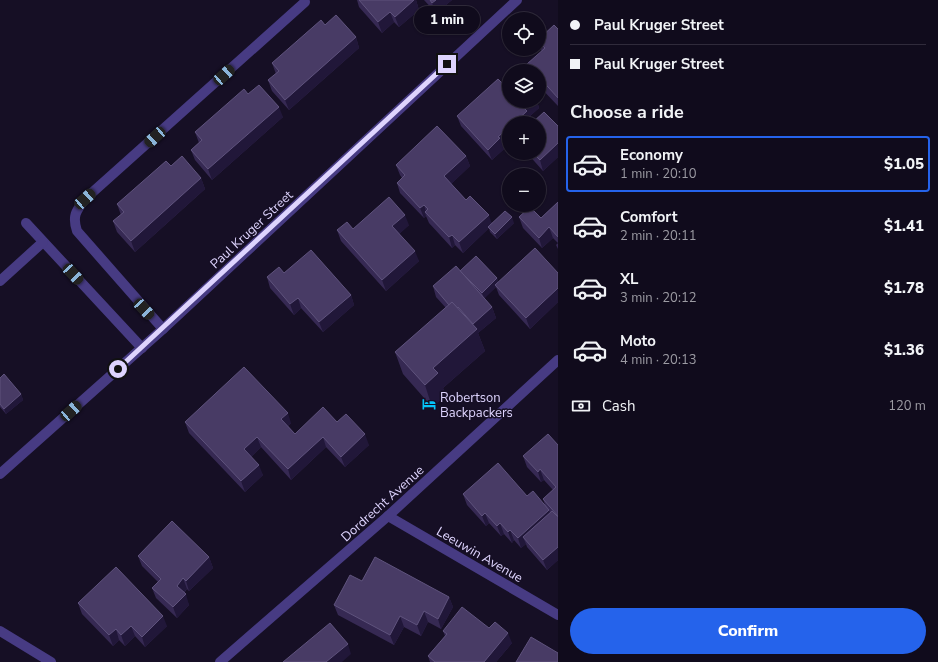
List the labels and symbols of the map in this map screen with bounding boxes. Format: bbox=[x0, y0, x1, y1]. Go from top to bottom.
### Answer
callout: 1 min bbox=[414, 6, 480, 34]
route end bbox=[438, 55, 456, 73]
car bbox=[211, 63, 237, 87]
car bbox=[142, 125, 168, 149]
street label: Paul Kruger Street bbox=[206, 186, 297, 273]
car bbox=[72, 187, 98, 211]
car bbox=[60, 261, 86, 287]
car bbox=[131, 296, 157, 322]
route start bbox=[109, 360, 127, 378]
place label: Robertson Backpackers bbox=[440, 389, 513, 422]
hotel icon: Robertson Backpackers bbox=[421, 396, 437, 412]
car bbox=[58, 399, 84, 423]
street label: Dordrecht Avenue bbox=[337, 462, 428, 546]
street label: Leeuwin Avenue bbox=[433, 523, 526, 587]

